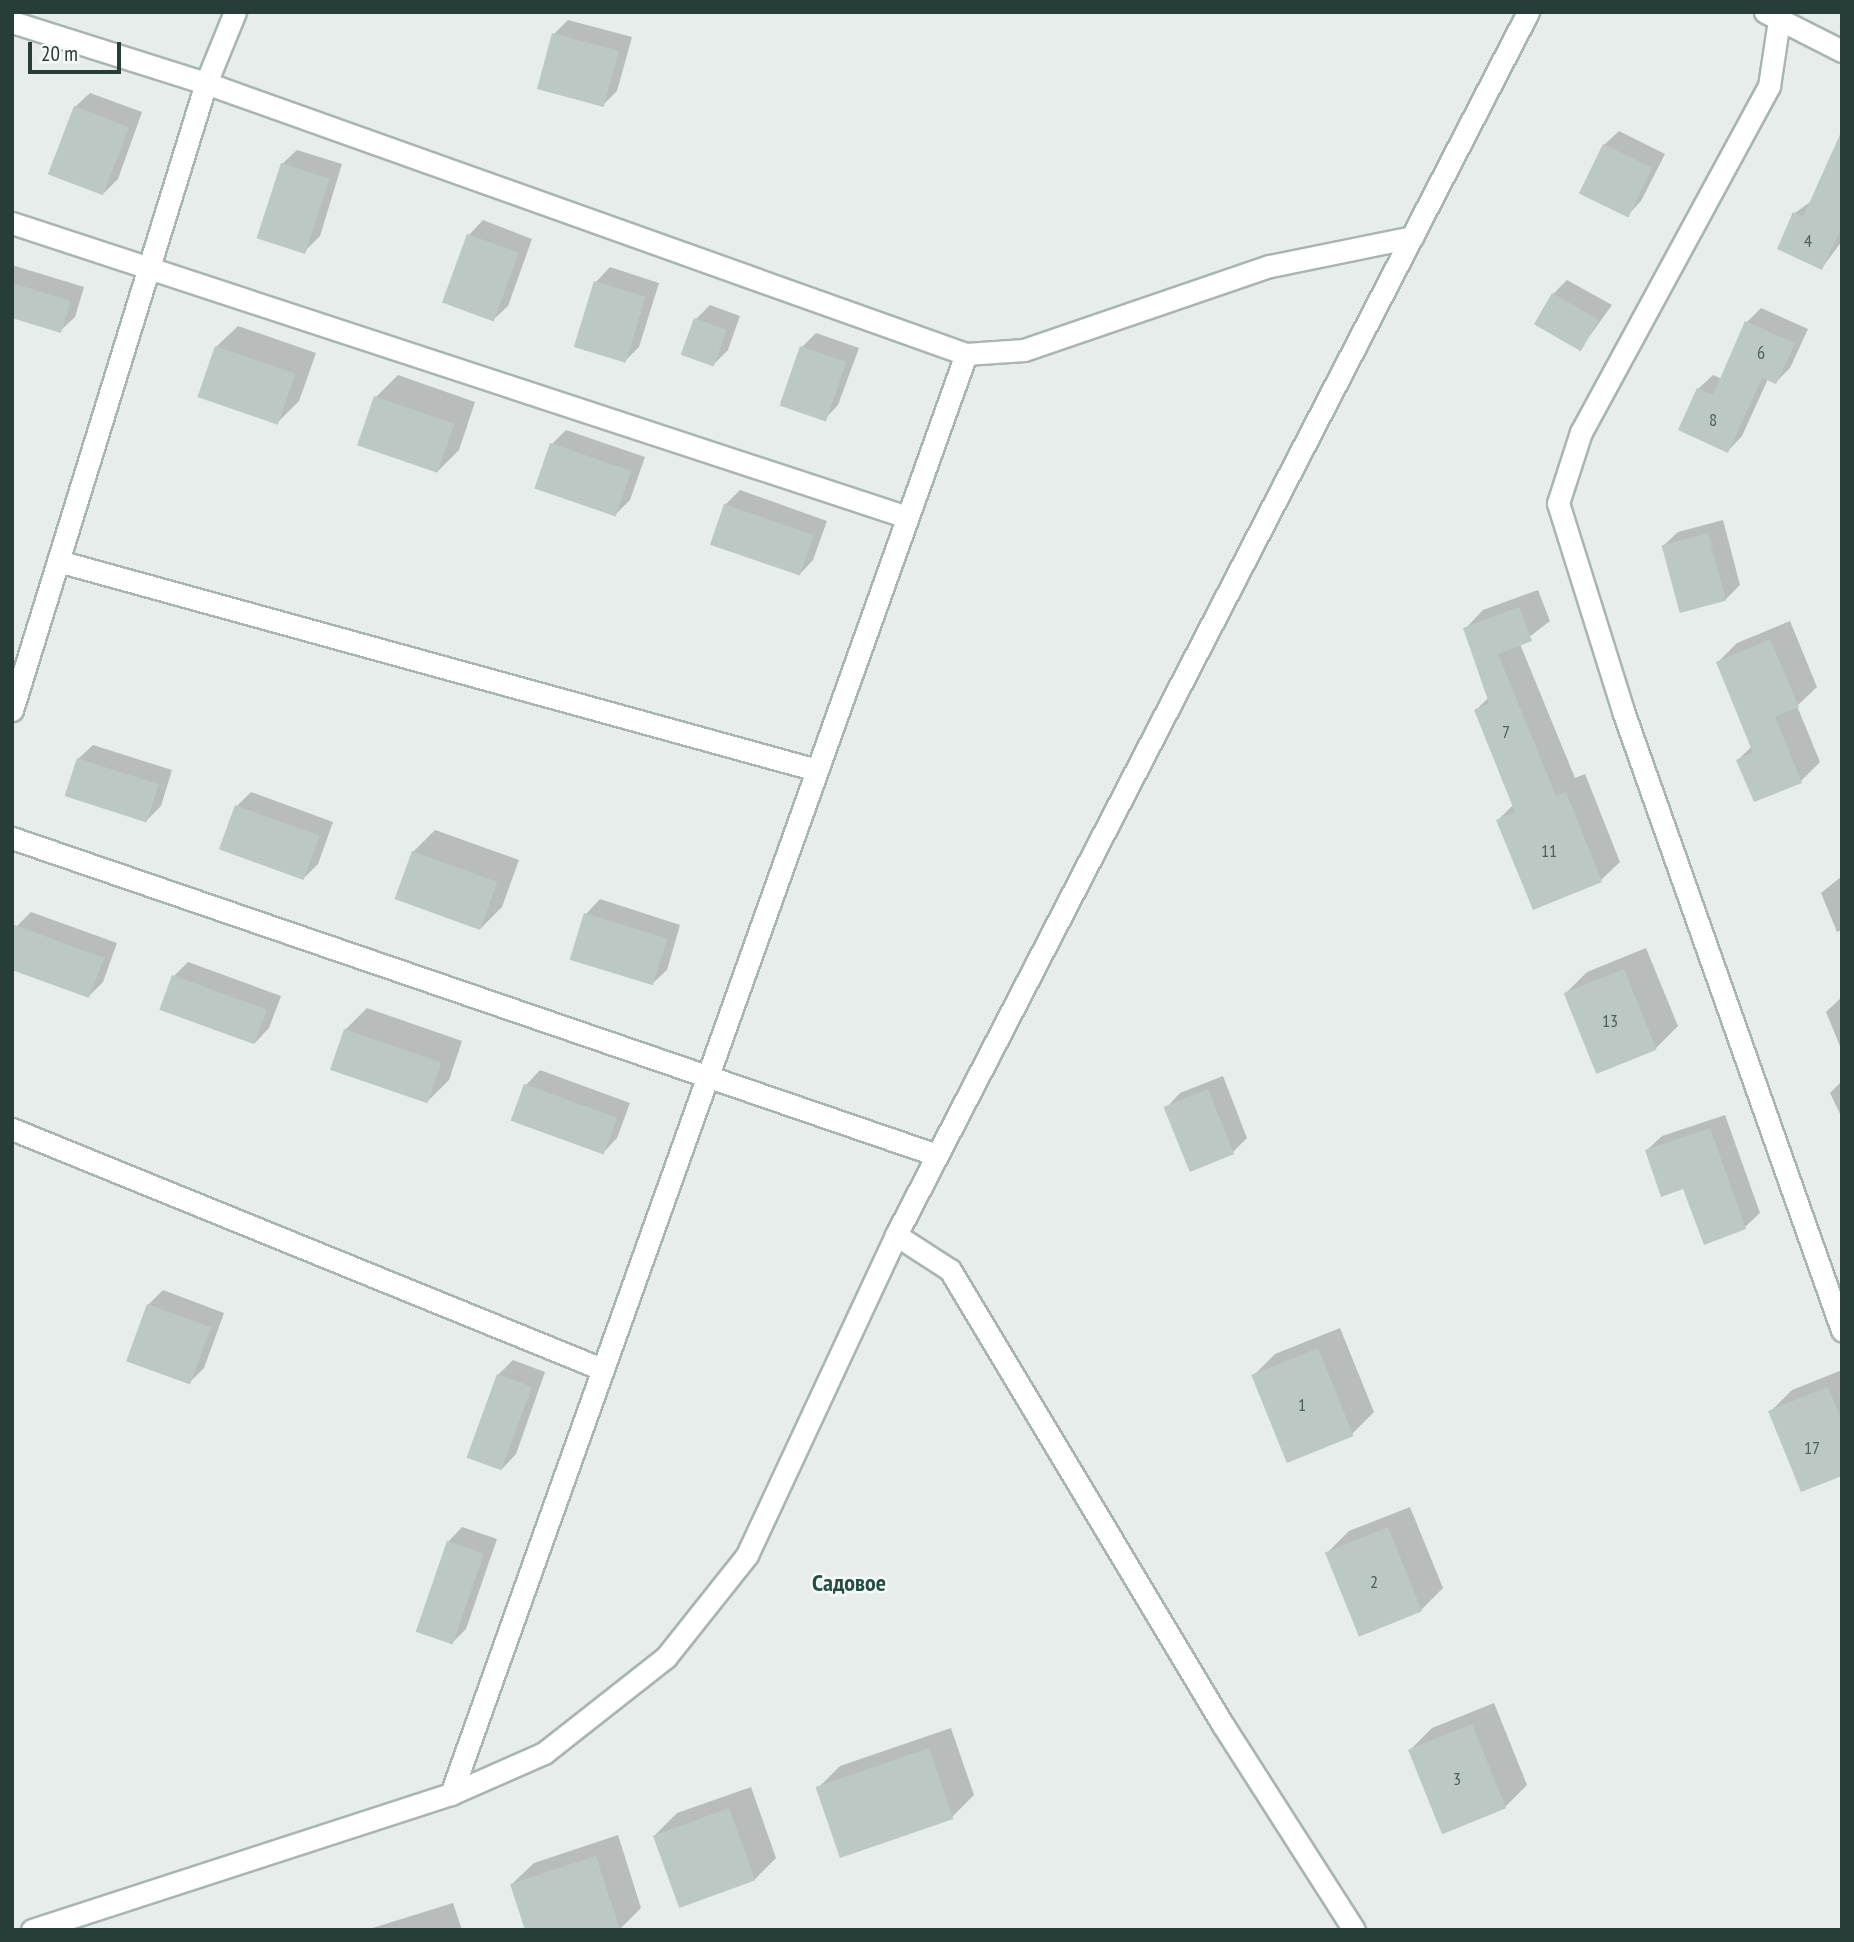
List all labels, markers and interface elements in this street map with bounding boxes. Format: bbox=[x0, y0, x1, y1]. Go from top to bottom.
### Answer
scale bar bbox=[32, 28, 124, 72]
text: 20 m bbox=[41, 40, 78, 67]
house number: 4 bbox=[1804, 230, 1812, 252]
house number: 6 bbox=[1757, 342, 1765, 364]
house number: 8 bbox=[1709, 409, 1717, 431]
house number: 7 bbox=[1502, 721, 1510, 743]
house number: 11 bbox=[1541, 840, 1557, 862]
house number: 13 bbox=[1602, 1010, 1618, 1032]
house number: 1 bbox=[1298, 1394, 1306, 1416]
house number: 17 bbox=[1804, 1437, 1820, 1459]
district label: Садовое bbox=[812, 1569, 886, 1597]
house number: 2 bbox=[1370, 1571, 1378, 1593]
house number: 3 bbox=[1453, 1768, 1461, 1790]

